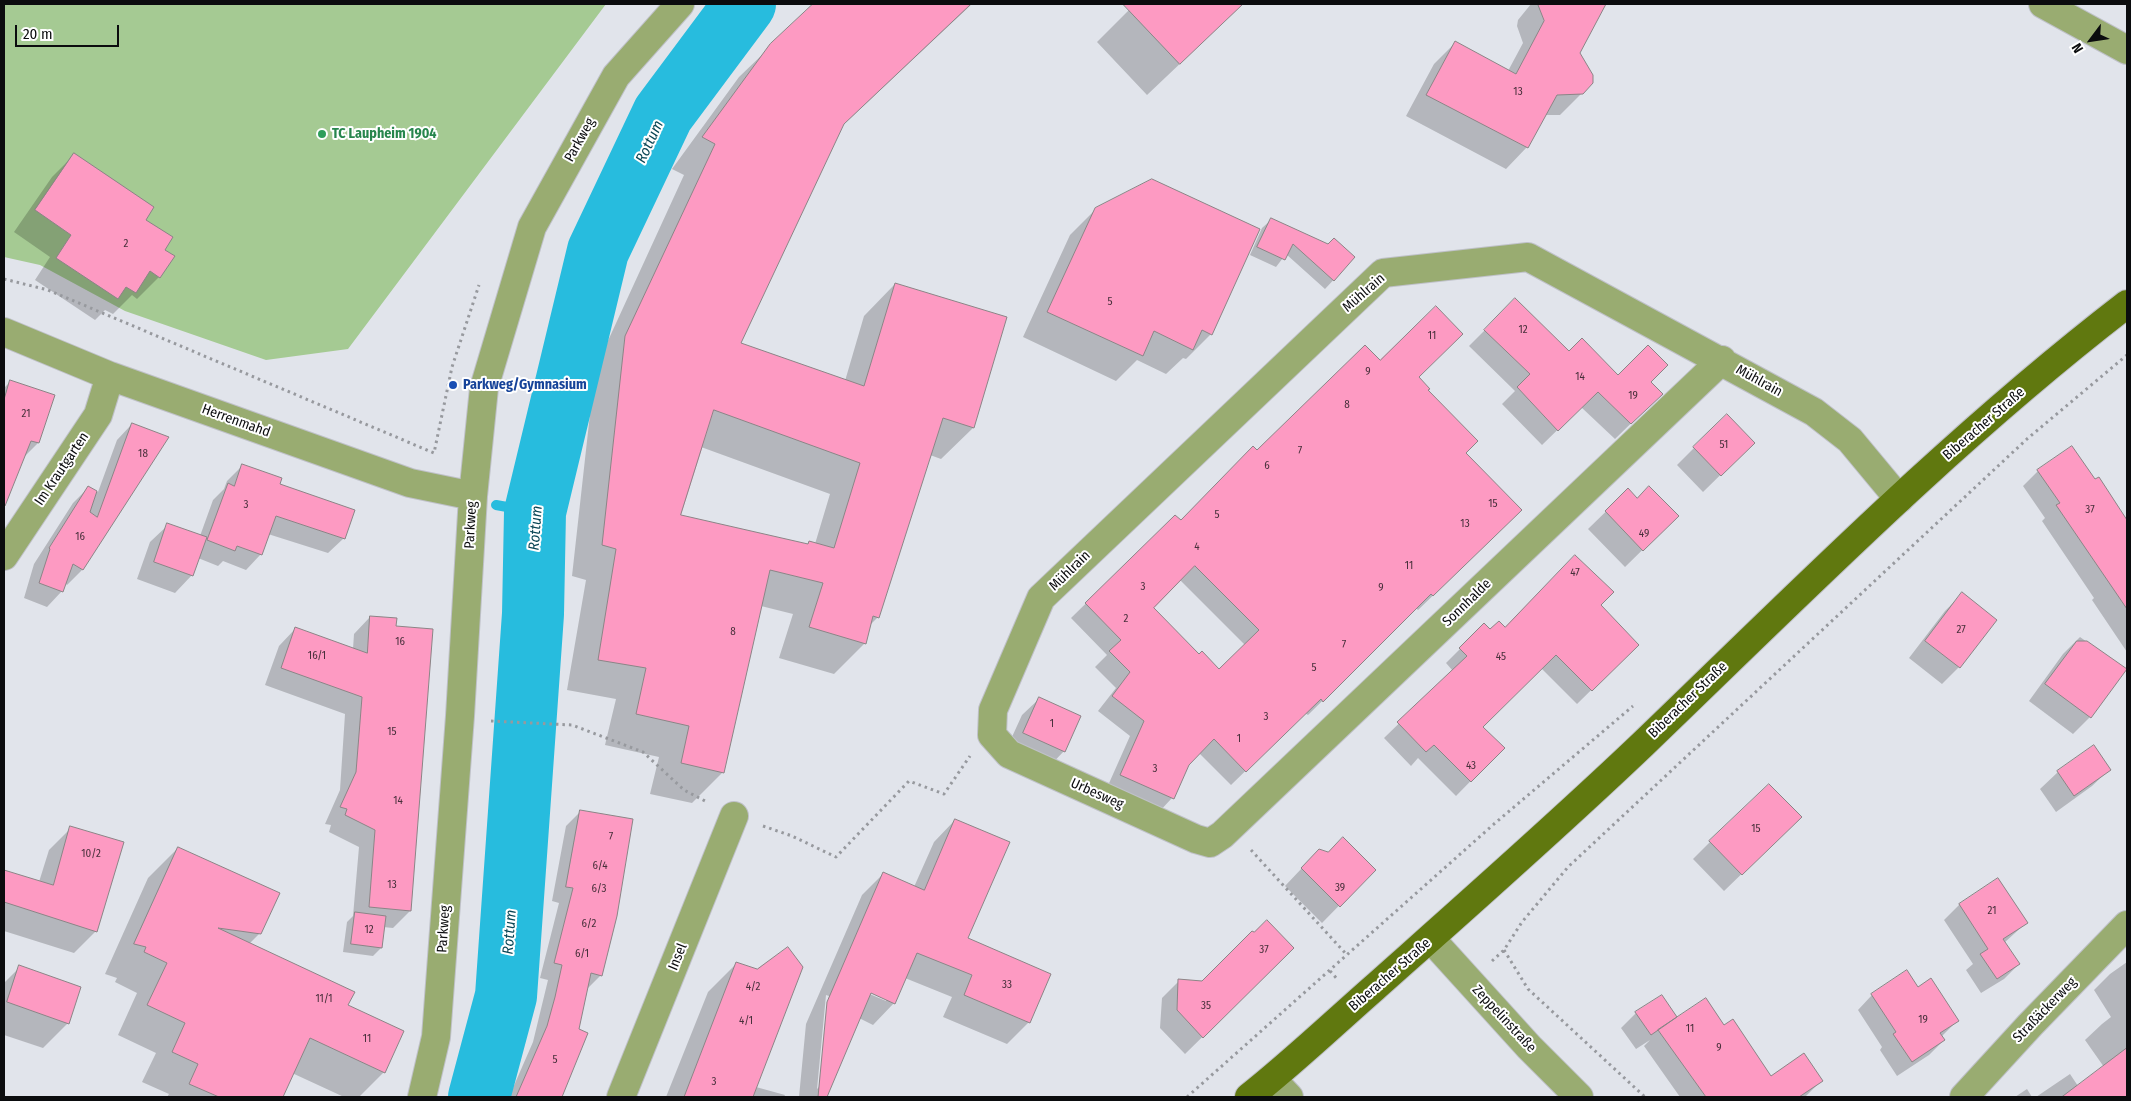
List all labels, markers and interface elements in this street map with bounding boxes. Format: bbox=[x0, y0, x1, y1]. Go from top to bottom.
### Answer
scale bar bbox=[18, 15, 121, 47]
north arrow bbox=[2066, 15, 2116, 65]
text: 20 m bbox=[23, 25, 53, 43]
text: N bbox=[2068, 40, 2087, 56]
house number: 13 bbox=[1513, 85, 1523, 99]
street label: Parkweg bbox=[561, 115, 599, 165]
water label: Rottum bbox=[632, 118, 668, 166]
place label: TC Laupheim 1904 bbox=[332, 126, 437, 142]
marker: TC Laupheim 1904 bbox=[316, 128, 328, 140]
house number: 2 bbox=[124, 237, 128, 251]
street label: Mühlrain bbox=[1339, 270, 1389, 316]
house number: 5 bbox=[1107, 295, 1113, 309]
house number: 12 bbox=[1518, 323, 1528, 337]
house number: 11 bbox=[1428, 329, 1436, 343]
street label: Mühlrain bbox=[1733, 361, 1785, 401]
house number: 9 bbox=[1365, 365, 1371, 379]
house number: 14 bbox=[1575, 370, 1585, 384]
place label: Parkweg/Gymnasium bbox=[463, 377, 587, 393]
marker: Parkweg/Gymnasium bbox=[447, 379, 459, 391]
street label: Biberacher Straße bbox=[1940, 384, 2028, 464]
house number: 19 bbox=[1628, 389, 1638, 403]
house number: 8 bbox=[1344, 398, 1350, 412]
street label: Herrenmahd bbox=[199, 401, 273, 441]
house number: 21 bbox=[22, 407, 30, 421]
street label: Im Krautgarten bbox=[31, 429, 93, 509]
house number: 51 bbox=[1720, 438, 1728, 452]
house number: 7 bbox=[1298, 444, 1302, 458]
house number: 18 bbox=[138, 447, 148, 461]
house number: 6 bbox=[1264, 459, 1270, 473]
house number: 15 bbox=[1488, 497, 1498, 511]
house number: 3 bbox=[244, 498, 248, 512]
street label: Parkweg bbox=[461, 501, 481, 549]
house number: 37 bbox=[2085, 503, 2095, 517]
water label: Rottum bbox=[525, 505, 547, 551]
house number: 5 bbox=[1214, 508, 1220, 522]
house number: 13 bbox=[1460, 517, 1470, 531]
house number: 49 bbox=[1639, 527, 1649, 541]
house number: 16 bbox=[75, 530, 85, 544]
house number: 4 bbox=[1194, 540, 1200, 554]
street label: Mühlrain bbox=[1046, 547, 1094, 595]
house number: 11 bbox=[1405, 559, 1413, 573]
house number: 47 bbox=[1570, 566, 1580, 580]
street label: Sonnhalde bbox=[1439, 576, 1495, 630]
house number: 3 bbox=[1141, 580, 1145, 594]
house number: 9 bbox=[1378, 581, 1384, 595]
house number: 2 bbox=[1124, 612, 1128, 626]
house number: 27 bbox=[1956, 623, 1966, 637]
house number: 8 bbox=[730, 625, 736, 639]
house number: 16 bbox=[395, 635, 405, 649]
house number: 7 bbox=[1342, 638, 1346, 652]
house number: 16/1 bbox=[308, 649, 326, 663]
house number: 45 bbox=[1496, 650, 1506, 664]
street label: Biberacher Straße bbox=[1645, 658, 1731, 742]
house number: 5 bbox=[1311, 661, 1317, 675]
house number: 3 bbox=[1264, 710, 1268, 724]
house number: 1 bbox=[1050, 717, 1054, 731]
house number: 15 bbox=[387, 725, 397, 739]
house number: 1 bbox=[1237, 732, 1241, 746]
house number: 43 bbox=[1466, 759, 1476, 773]
house number: 3 bbox=[1153, 762, 1157, 776]
street label: Urbesweg bbox=[1068, 775, 1126, 813]
house number: 14 bbox=[393, 794, 403, 808]
house number: 15 bbox=[1751, 822, 1761, 836]
house number: 7 bbox=[609, 830, 613, 844]
house number: 10/2 bbox=[81, 847, 101, 861]
house number: 6/4 bbox=[592, 859, 608, 873]
house number: 13 bbox=[387, 878, 397, 892]
house number: 39 bbox=[1335, 881, 1345, 895]
house number: 6/3 bbox=[591, 882, 607, 896]
house number: 21 bbox=[1988, 904, 1996, 918]
street label: Parkweg bbox=[434, 905, 454, 953]
water label: Rottum bbox=[499, 909, 521, 955]
house number: 6/2 bbox=[582, 917, 596, 931]
house number: 12 bbox=[364, 923, 374, 937]
street label: Biberacher Straße bbox=[1346, 935, 1434, 1015]
street label: Insel bbox=[665, 941, 691, 973]
house number: 37 bbox=[1259, 943, 1269, 957]
house number: 6/1 bbox=[575, 947, 589, 961]
street label: Straßäckerweg bbox=[2010, 974, 2080, 1046]
house number: 33 bbox=[1002, 978, 1012, 992]
house number: 4/2 bbox=[746, 980, 760, 994]
street label: Zeppelinstraße bbox=[1469, 982, 1539, 1056]
house number: 11/1 bbox=[315, 992, 333, 1006]
house number: 35 bbox=[1201, 999, 1211, 1013]
house number: 19 bbox=[1918, 1013, 1928, 1027]
house number: 4/1 bbox=[739, 1014, 753, 1028]
house number: 11 bbox=[1686, 1022, 1694, 1036]
house number: 11 bbox=[363, 1032, 371, 1046]
house number: 9 bbox=[1716, 1041, 1722, 1055]
house number: 5 bbox=[552, 1053, 558, 1067]
house number: 3 bbox=[712, 1075, 716, 1089]

